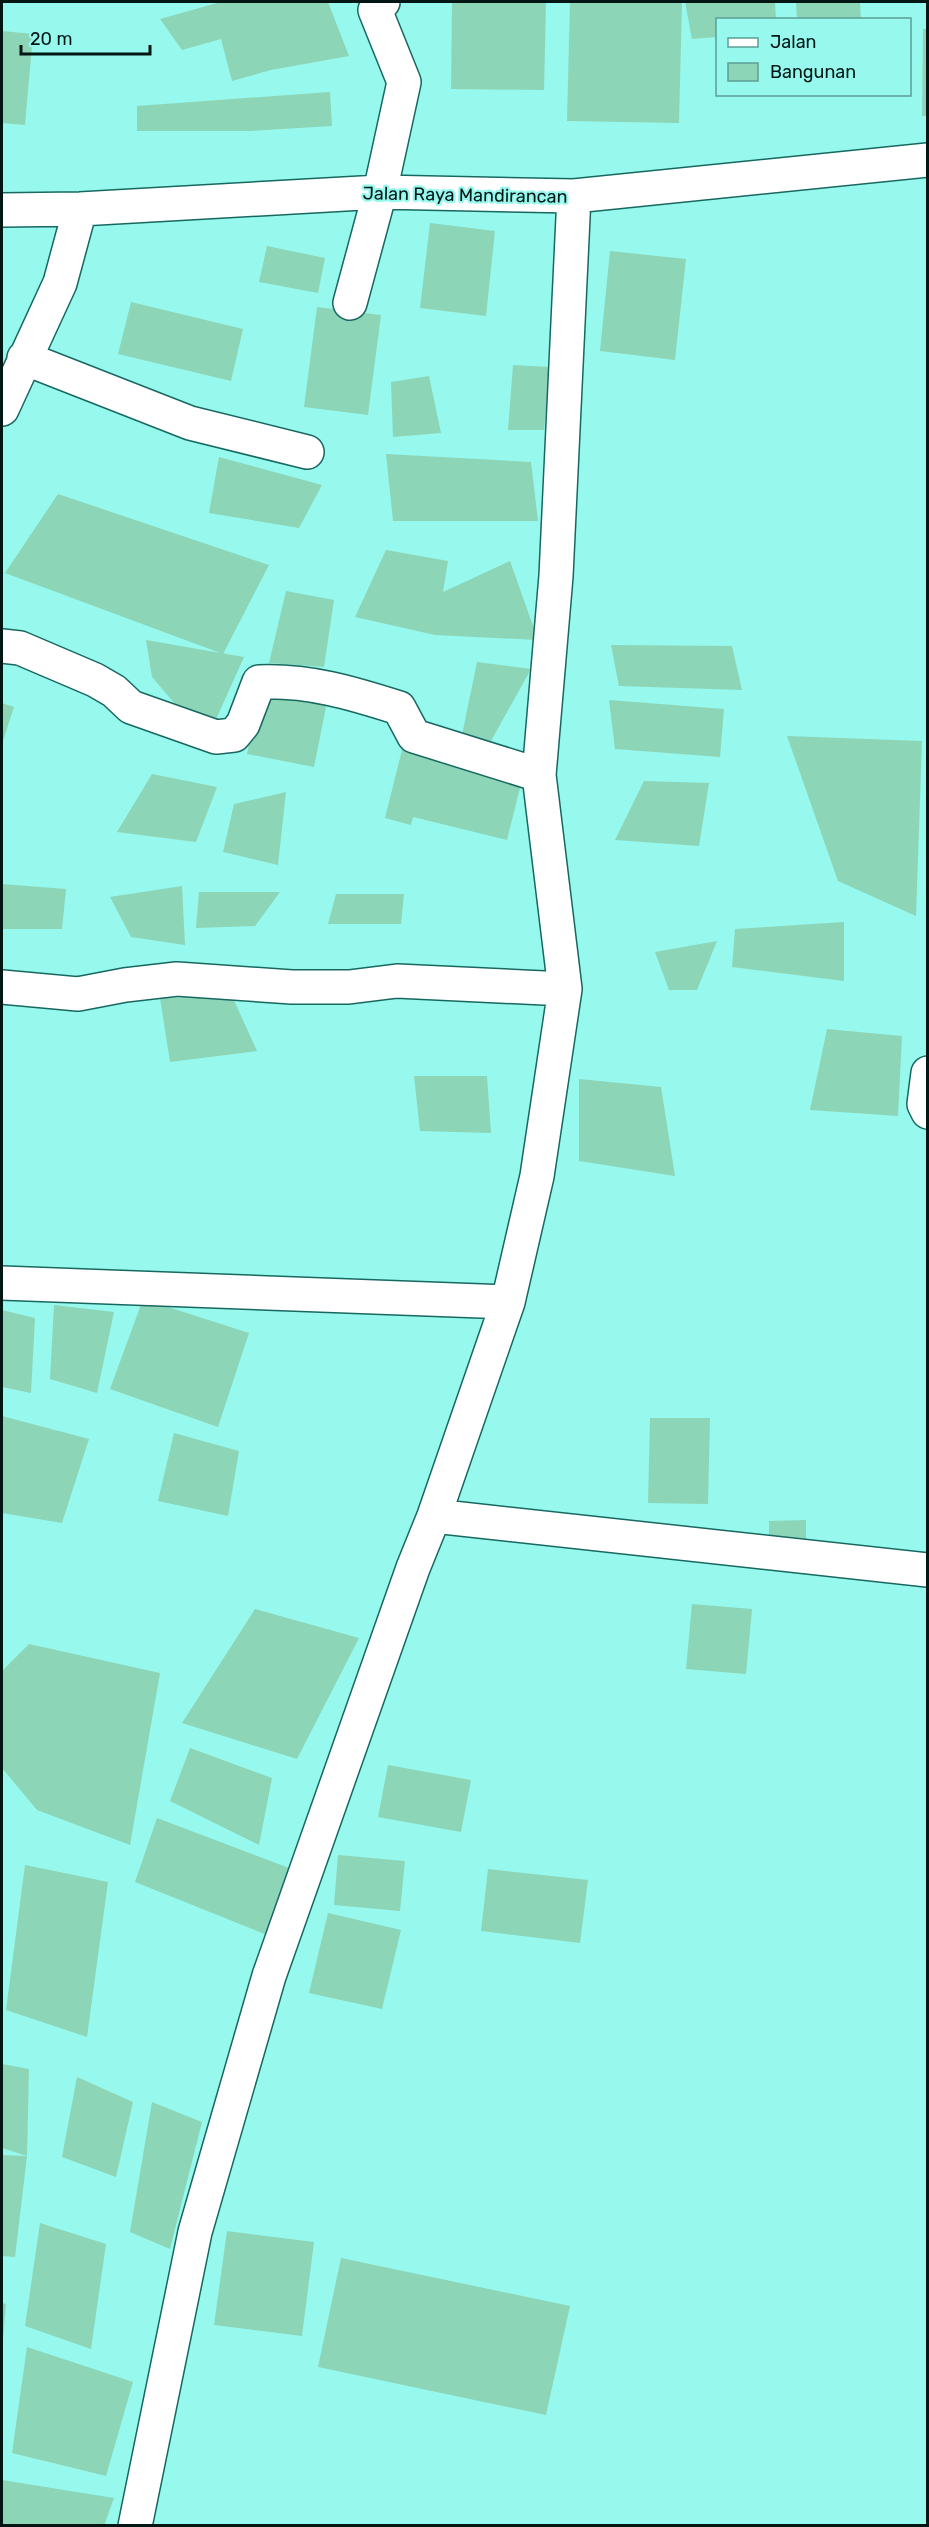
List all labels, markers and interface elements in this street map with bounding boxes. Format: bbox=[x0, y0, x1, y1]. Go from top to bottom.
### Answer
scale bar bbox=[21, 18, 150, 56]
legend bbox=[716, 18, 911, 96]
text: 20 m bbox=[30, 28, 72, 50]
text: Jalan bbox=[770, 31, 817, 53]
text: Bangunan bbox=[770, 61, 856, 83]
street label: Jalan Raya Mandirancan bbox=[362, 182, 568, 208]

